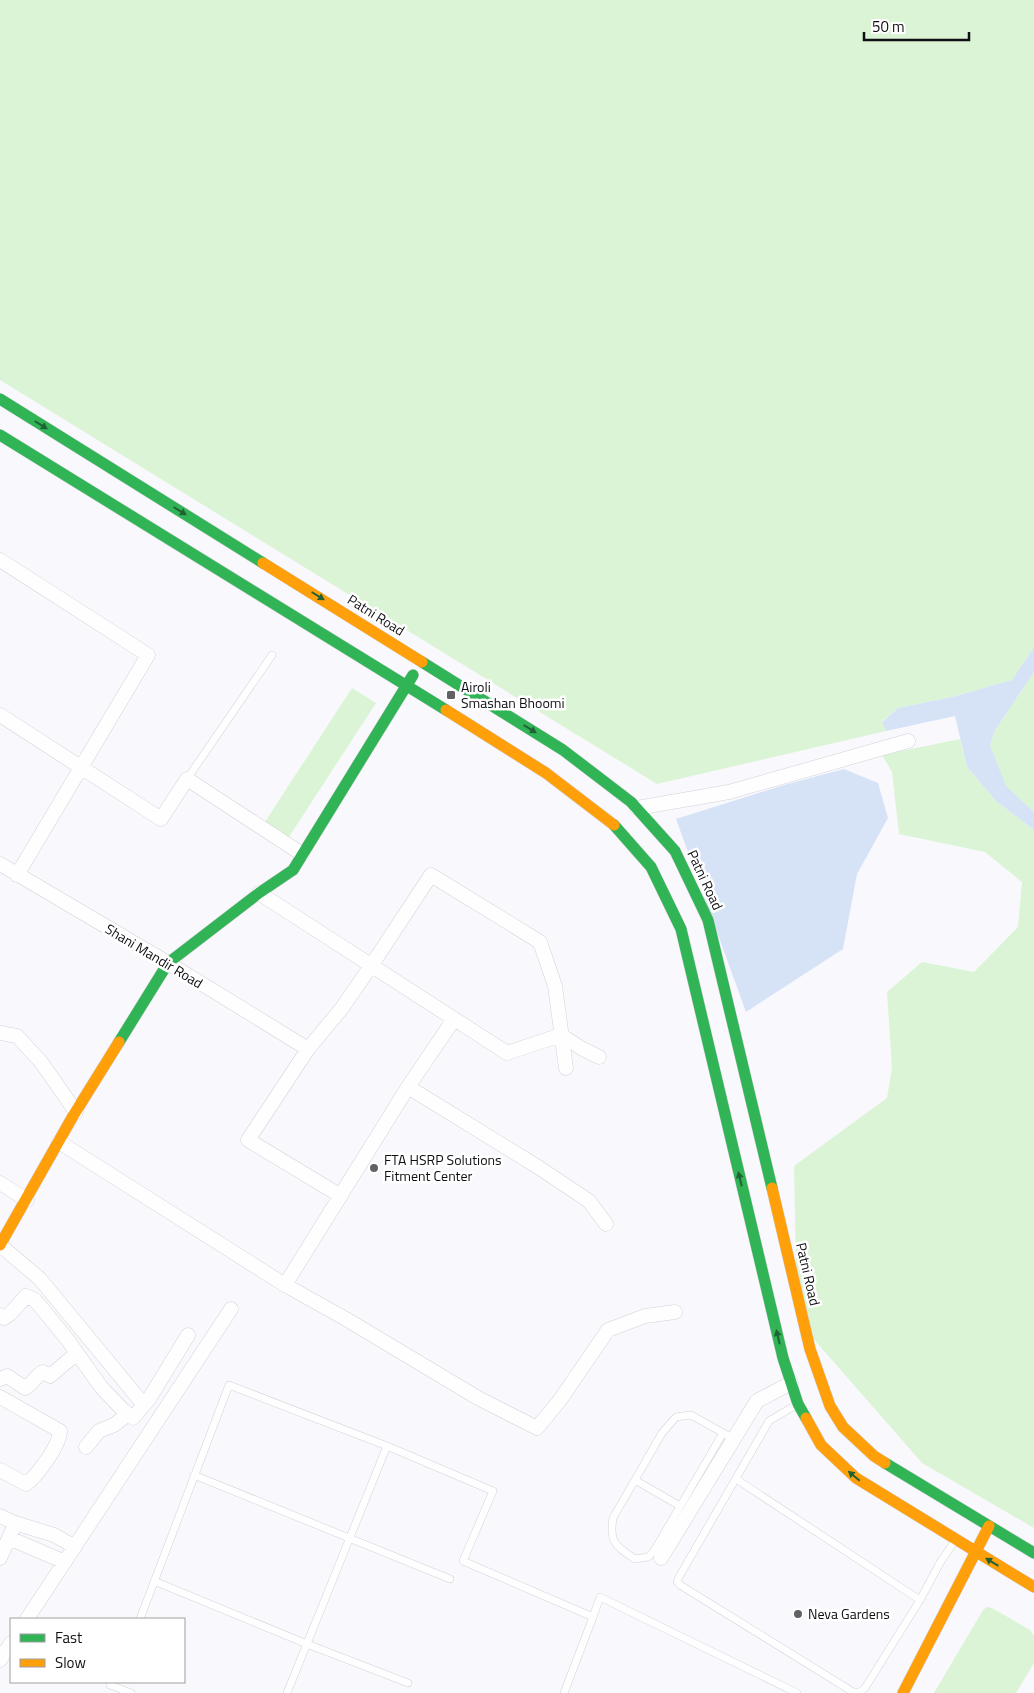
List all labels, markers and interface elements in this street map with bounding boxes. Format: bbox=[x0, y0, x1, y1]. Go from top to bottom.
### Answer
scale bar bbox=[864, 10, 969, 42]
text: 50 m bbox=[872, 15, 905, 38]
one-way arrow bbox=[35, 421, 48, 430]
one-way arrow bbox=[173, 506, 186, 515]
street label: Patni Road bbox=[344, 589, 409, 640]
one-way arrow bbox=[311, 592, 324, 601]
place label: Airoli Smashan Bhoomi bbox=[461, 676, 565, 713]
marker: Airoli Smashan Bhoomi bbox=[445, 689, 457, 701]
one-way arrow bbox=[523, 724, 536, 734]
street label: Patni Road bbox=[682, 846, 729, 913]
street label: Shani Mandir Road bbox=[101, 918, 207, 993]
place label: FTA HSRP Solutions Fitment Center bbox=[384, 1149, 502, 1186]
marker: FTA HSRP Solutions Fitment Center bbox=[368, 1162, 380, 1174]
one-way arrow bbox=[736, 1172, 744, 1187]
street label: Patni Road bbox=[791, 1240, 826, 1307]
one-way arrow bbox=[774, 1330, 782, 1345]
one-way arrow bbox=[849, 1470, 861, 1482]
one-way arrow bbox=[986, 1558, 999, 1567]
place label: Neva Gardens bbox=[808, 1603, 890, 1624]
marker: Neva Gardens bbox=[792, 1608, 804, 1620]
legend bbox=[10, 1618, 185, 1683]
text: Fast bbox=[55, 1626, 83, 1649]
text: Slow bbox=[55, 1651, 86, 1674]

